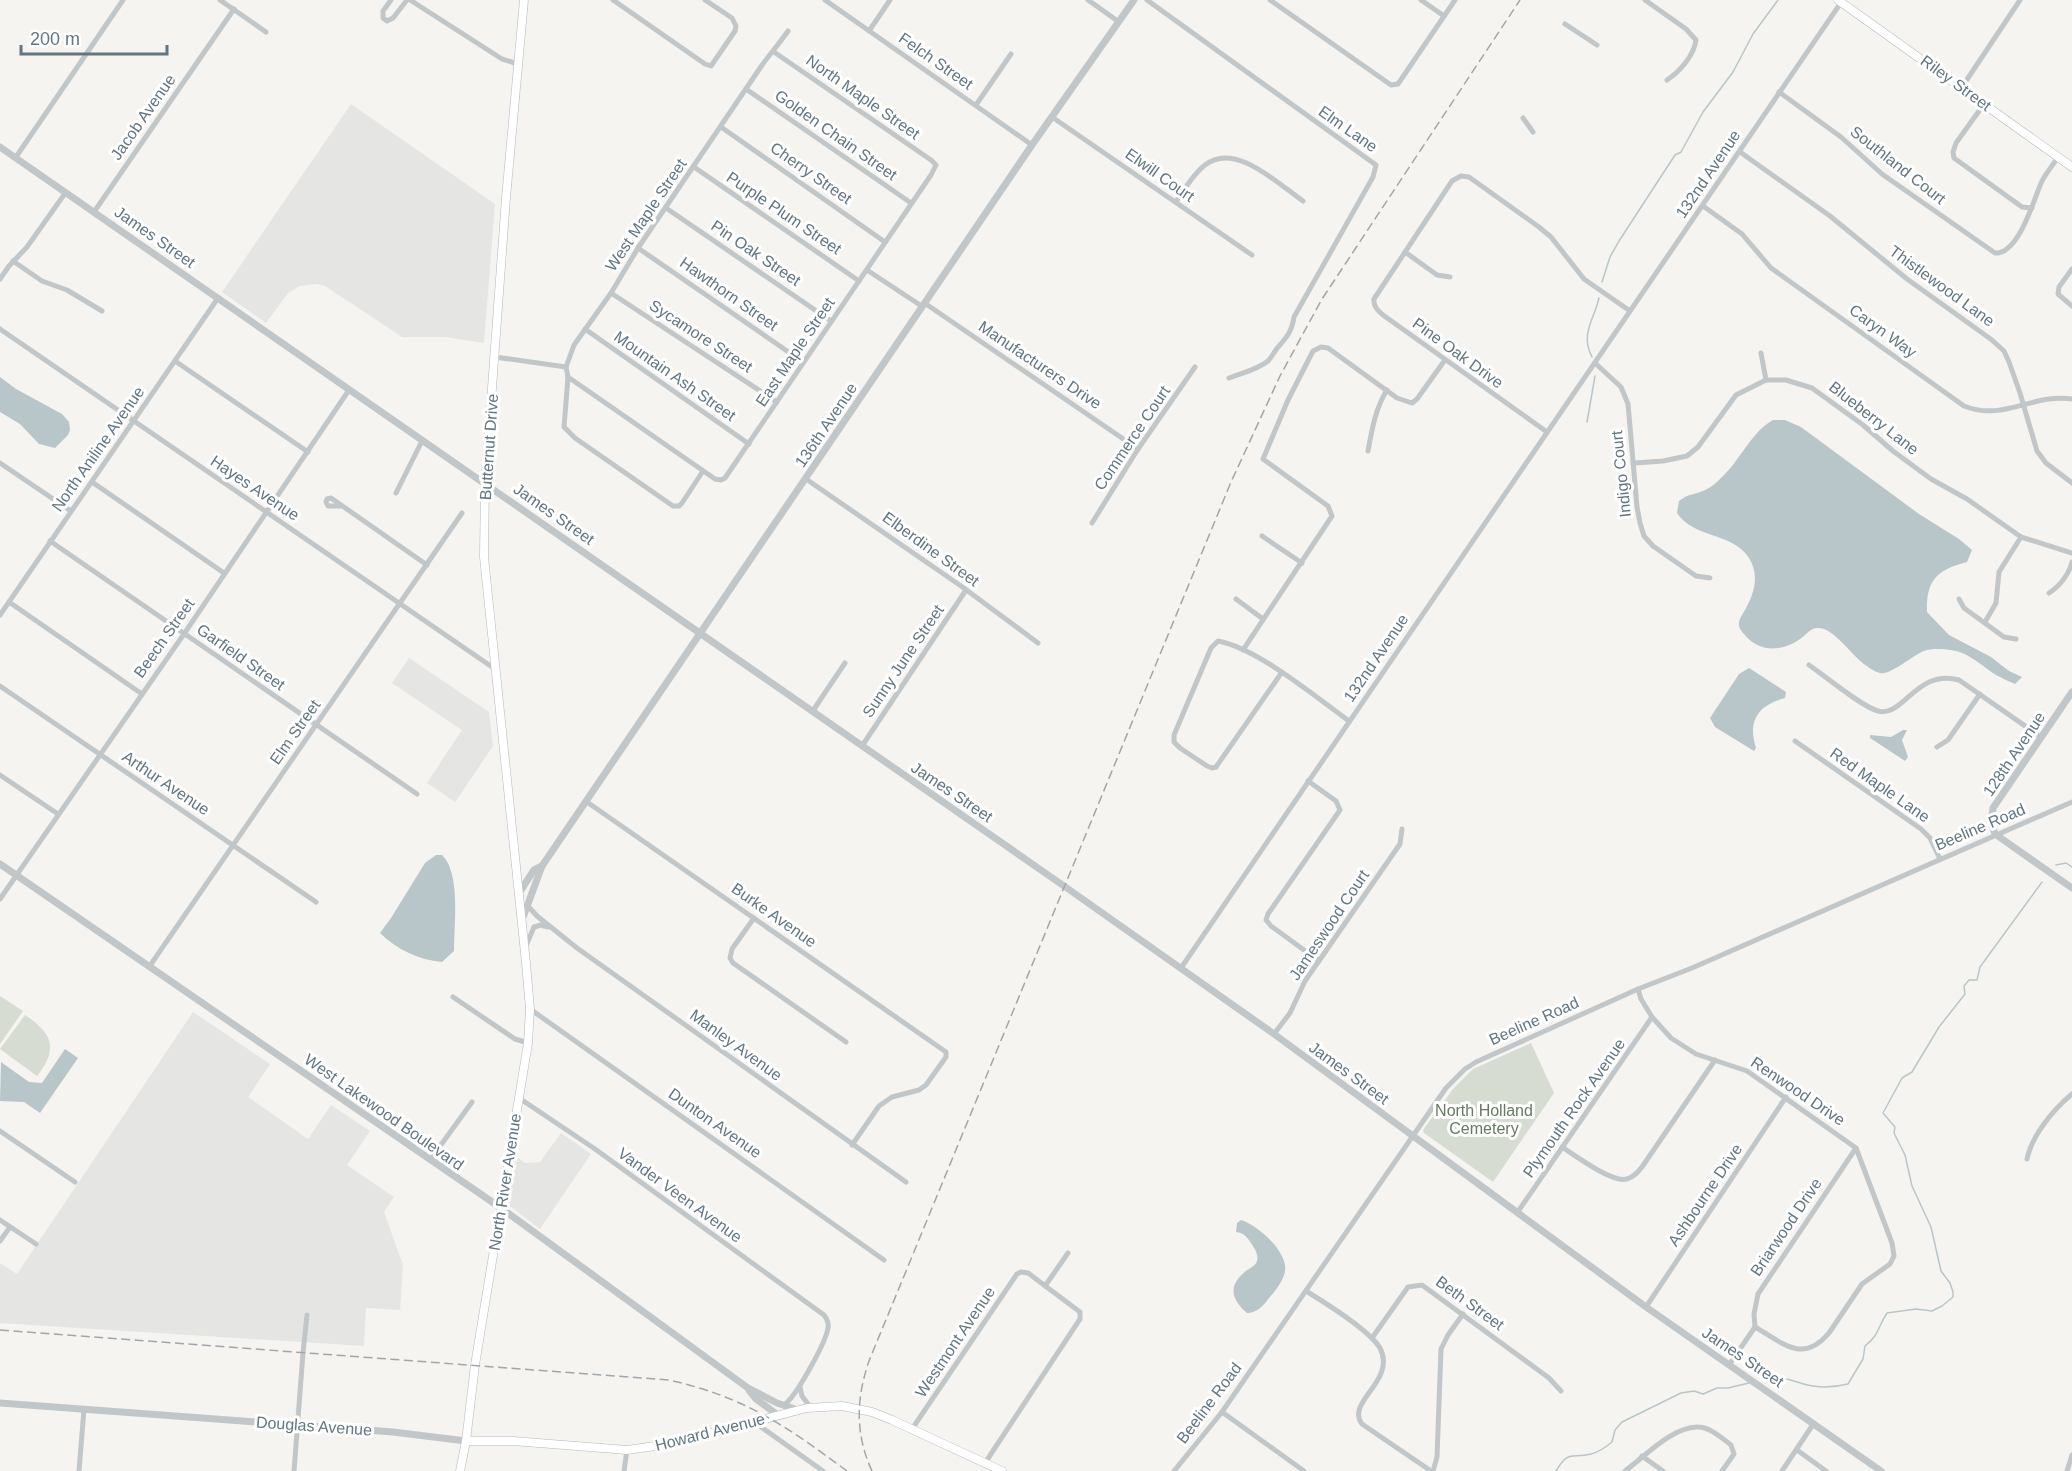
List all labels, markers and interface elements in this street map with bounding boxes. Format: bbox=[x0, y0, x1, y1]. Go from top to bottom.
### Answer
scale bar bbox=[21, 18, 166, 56]
text: 200 m bbox=[30, 29, 80, 49]
street label: Felch Street bbox=[896, 29, 977, 93]
street label: North Maple Street bbox=[803, 52, 923, 143]
street label: Riley Street bbox=[1918, 52, 1995, 115]
street label: Jacob Avenue bbox=[107, 71, 179, 163]
street label: Golden Chain Street bbox=[772, 86, 901, 184]
street label: Elm Lane bbox=[1315, 103, 1381, 155]
street label: Southland Court bbox=[1847, 123, 1949, 208]
street label: 132nd Avenue bbox=[1672, 127, 1744, 221]
street label: Cherry Street bbox=[767, 139, 855, 208]
street label: Elwill Court bbox=[1122, 145, 1198, 205]
street label: West Maple Street bbox=[602, 155, 690, 274]
street label: Purple Plum Street bbox=[724, 168, 845, 258]
street label: James Street bbox=[112, 203, 199, 271]
street label: Pin Oak Street bbox=[708, 217, 804, 289]
street label: Thistlewood Lane bbox=[1886, 242, 1998, 330]
street label: Hawthorn Street bbox=[677, 254, 782, 334]
street label: East Maple Street bbox=[752, 294, 838, 409]
street label: Sycamore Street bbox=[646, 296, 756, 376]
street label: Caryn Way bbox=[1846, 301, 1920, 361]
street label: Pine Oak Drive bbox=[1409, 315, 1507, 392]
street label: Manufacturers Drive bbox=[976, 318, 1105, 412]
street label: Mountain Ash Street bbox=[611, 328, 739, 425]
street label: Blueberry Lane bbox=[1826, 378, 1922, 458]
street label: 136th Avenue bbox=[792, 380, 860, 470]
street label: Commerce Court bbox=[1091, 382, 1173, 493]
street label: North Aniline Avenue bbox=[49, 383, 148, 515]
street label: Butternut Drive bbox=[477, 393, 501, 501]
street label: Indigo Court bbox=[1608, 429, 1634, 518]
street label: Hayes Avenue bbox=[208, 452, 302, 524]
street label: James Street bbox=[511, 480, 598, 548]
street label: Elberdine Street bbox=[880, 508, 983, 590]
street label: Beech Street bbox=[131, 595, 198, 681]
street label: Sunny June Street bbox=[859, 601, 947, 720]
street label: 132nd Avenue bbox=[1340, 611, 1412, 705]
street label: Garfield Street bbox=[194, 620, 289, 694]
street label: Elm Street bbox=[267, 696, 324, 767]
street label: 128th Avenue bbox=[1980, 709, 2048, 799]
street label: Red Maple Lane bbox=[1827, 744, 1933, 826]
street label: Arthur Avenue bbox=[119, 748, 213, 818]
street label: James Street bbox=[908, 759, 996, 826]
street label: Beeline Road bbox=[1932, 800, 2028, 854]
street label: Jameswood Court bbox=[1286, 866, 1372, 983]
street label: Burke Avenue bbox=[728, 880, 820, 951]
street label: Beeline Road bbox=[1487, 994, 1581, 1048]
street label: Manley Avenue bbox=[687, 1006, 785, 1084]
street label: Plymouth Rock Avenue bbox=[1520, 1035, 1628, 1181]
street label: James Street bbox=[1306, 1038, 1393, 1108]
street label: West Lakewood Boulevard bbox=[301, 1051, 467, 1173]
street label: Renwood Drive bbox=[1748, 1053, 1848, 1129]
street label: Dunton Avenue bbox=[665, 1085, 765, 1161]
park label: North Holland Cemetery bbox=[1435, 1102, 1533, 1137]
street label: North River Avenue bbox=[486, 1112, 524, 1252]
street label: Ashbourne Drive bbox=[1665, 1141, 1745, 1249]
street label: Vander Veen Avenue bbox=[615, 1144, 745, 1246]
street label: Briarwood Drive bbox=[1747, 1175, 1825, 1279]
street label: Beth Street bbox=[1433, 1273, 1508, 1334]
street label: Westmont Avenue bbox=[912, 1284, 998, 1400]
street label: James Street bbox=[1699, 1324, 1787, 1391]
street label: Beeline Road bbox=[1173, 1360, 1245, 1446]
street label: Howard Avenue bbox=[653, 1410, 767, 1454]
street label: Douglas Avenue bbox=[255, 1413, 373, 1439]

